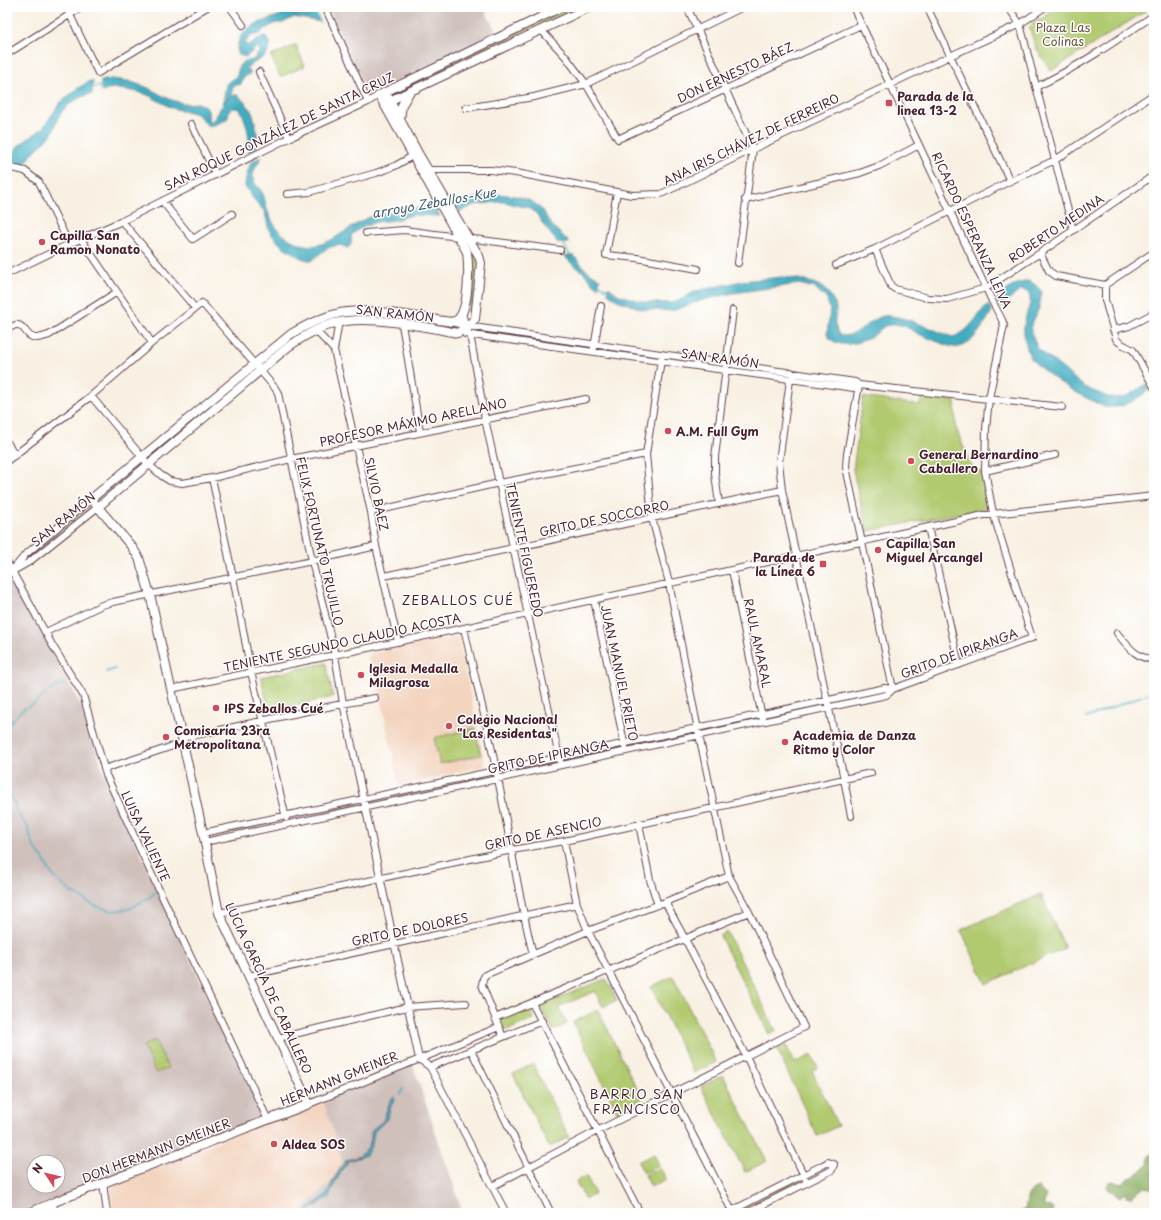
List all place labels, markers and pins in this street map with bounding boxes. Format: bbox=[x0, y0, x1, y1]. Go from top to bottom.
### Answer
place label: Parada de la linea 13-2 bbox=[897, 87, 974, 119]
marker: Parada de la linea 13-2 bbox=[884, 98, 894, 108]
place label: Capilla San Ramon Nonato bbox=[50, 226, 140, 258]
marker: Capilla San Ramon Nonato bbox=[37, 237, 47, 247]
place label: A.M. Full Gym bbox=[676, 422, 759, 440]
marker: A.M. Full Gym bbox=[663, 426, 673, 436]
place label: General Bernardino Caballero bbox=[919, 445, 1039, 477]
marker: General Bernardino Caballero bbox=[906, 456, 916, 466]
place label: Capilla San Miguel Arcangel bbox=[886, 534, 983, 566]
marker: Capilla San Miguel Arcangel bbox=[873, 545, 883, 555]
place label: Parada de la Línea 6 bbox=[753, 548, 816, 580]
marker: Parada de la Línea 6 bbox=[818, 559, 828, 569]
place label: Iglesia Medalla Milagrosa bbox=[369, 659, 459, 691]
marker: Iglesia Medalla Milagrosa bbox=[356, 670, 366, 680]
place label: IPS Zeballos Cué bbox=[224, 699, 324, 717]
marker: IPS Zeballos Cué bbox=[211, 703, 221, 713]
place label: Colegio Nacional "Las Residentas" bbox=[457, 710, 558, 742]
place label: Comisaría 23ra Metropolitana bbox=[174, 721, 270, 753]
marker: Colegio Nacional "Las Residentas" bbox=[444, 721, 454, 731]
place label: Academia de Danza Ritmo y Color bbox=[792, 726, 916, 758]
marker: Comisaría 23ra Metropolitana bbox=[161, 732, 171, 742]
marker: Academia de Danza Ritmo y Color bbox=[780, 737, 790, 747]
place label: Aldea SOS bbox=[281, 1135, 345, 1153]
marker: Aldea SOS bbox=[269, 1139, 279, 1149]

